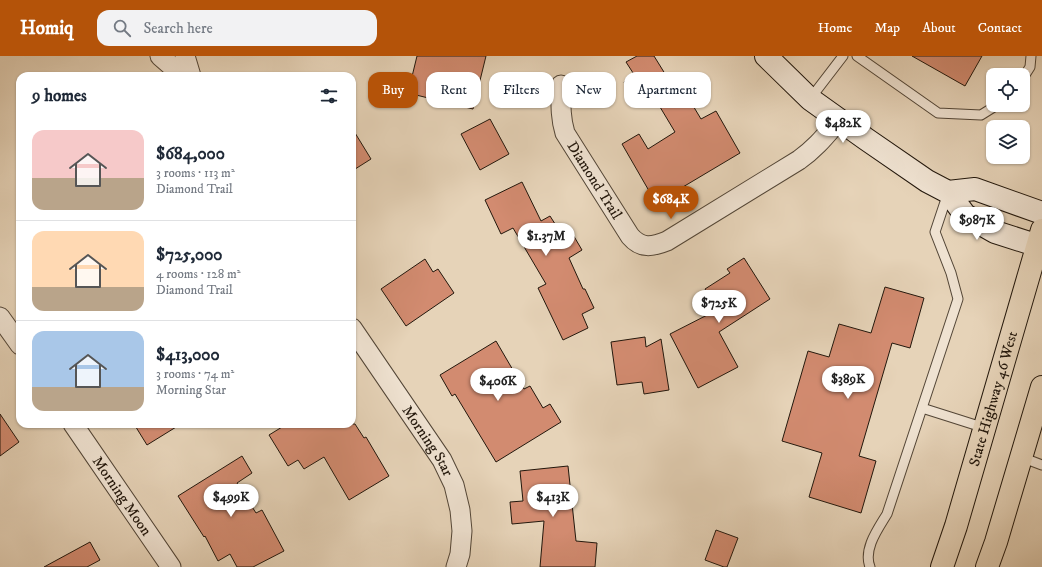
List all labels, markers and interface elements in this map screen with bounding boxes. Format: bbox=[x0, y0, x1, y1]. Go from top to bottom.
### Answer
search box bbox=[97, 10, 377, 46]
text: Homiq bbox=[20, 17, 73, 40]
icon: search bbox=[111, 17, 133, 39]
text: Search here bbox=[143, 19, 213, 38]
text: Home bbox=[818, 19, 852, 37]
text: Map bbox=[874, 19, 900, 37]
text: About bbox=[922, 19, 956, 37]
text: Contact bbox=[978, 19, 1022, 37]
map controls bbox=[986, 68, 1030, 164]
button: locate bbox=[986, 68, 1030, 112]
chip: Buy bbox=[368, 72, 418, 108]
chip: Rent bbox=[426, 72, 481, 108]
chip: Filters bbox=[489, 72, 554, 108]
chip: New bbox=[562, 72, 616, 108]
chip: Apartment bbox=[624, 72, 711, 108]
text: 9 homes bbox=[32, 85, 87, 107]
icon: filters bbox=[318, 85, 340, 107]
pin: $482K bbox=[815, 110, 871, 144]
text: $482K bbox=[825, 115, 861, 131]
button: layers bbox=[986, 120, 1030, 164]
street label: Diamond Trail bbox=[563, 138, 626, 223]
text: $684,000 bbox=[156, 143, 225, 165]
icon: home bbox=[64, 146, 112, 194]
text: 3 rooms · 113 m² bbox=[156, 165, 235, 181]
text: Diamond Trail bbox=[156, 181, 233, 197]
pin: $684K bbox=[643, 186, 699, 220]
text: $684K bbox=[653, 191, 689, 207]
pin: $987K bbox=[949, 207, 1005, 241]
text: $987K bbox=[959, 212, 995, 228]
pin: $1.37M bbox=[513, 223, 579, 257]
text: $1.37M bbox=[527, 228, 565, 244]
text: $725,000 bbox=[156, 244, 222, 266]
icon: home bbox=[64, 247, 112, 295]
text: 4 rooms · 128 m² bbox=[156, 266, 241, 282]
text: Diamond Trail bbox=[156, 282, 233, 298]
pin: $725K bbox=[691, 290, 747, 324]
text: $725K bbox=[701, 295, 737, 311]
street label: State Highway 46 West bbox=[965, 329, 1022, 469]
text: $413,000 bbox=[156, 344, 220, 366]
icon: home bbox=[64, 347, 112, 395]
text: 3 rooms · 74 m² bbox=[156, 366, 234, 382]
pin: $389K bbox=[820, 366, 876, 400]
pin: $406K bbox=[470, 368, 526, 402]
text: $389K bbox=[831, 371, 865, 387]
text: $406K bbox=[479, 373, 517, 389]
text: Morning Star bbox=[156, 382, 226, 398]
street label: Morning Star bbox=[398, 402, 458, 480]
street label: Morning Moon bbox=[88, 453, 156, 540]
pin: $499K bbox=[203, 484, 259, 518]
pin: $413K bbox=[525, 484, 581, 518]
text: $499K bbox=[213, 489, 249, 505]
text: $413K bbox=[536, 489, 570, 505]

